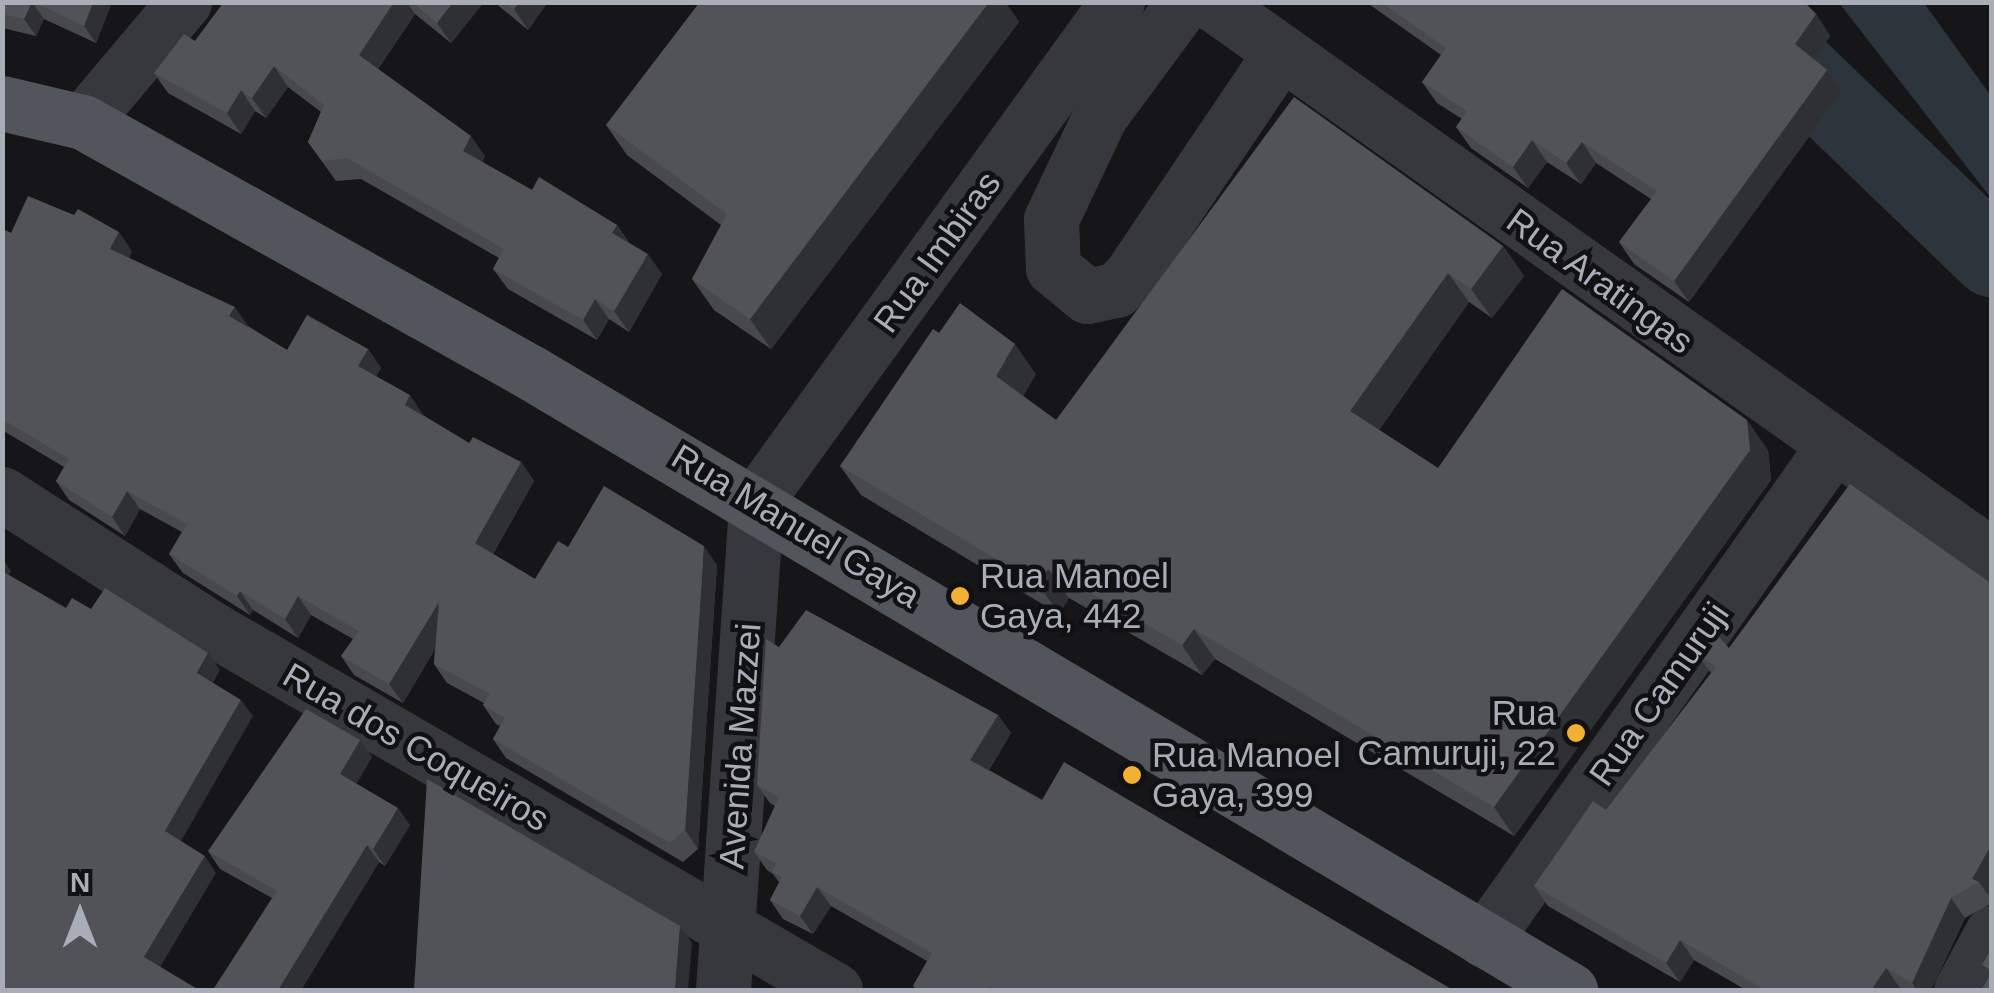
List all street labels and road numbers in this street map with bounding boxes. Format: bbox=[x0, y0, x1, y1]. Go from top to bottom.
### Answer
street label: Rua Imbiras bbox=[865, 163, 1009, 341]
street label: Rua Aratingas bbox=[1498, 199, 1702, 363]
street label: Rua Manuel Gaya bbox=[664, 435, 928, 617]
street label: Rua Camuruji bbox=[1580, 594, 1738, 794]
street label: Avenida Mazzei bbox=[710, 622, 770, 870]
street label: Rua dos Coqueiros bbox=[276, 654, 556, 840]

